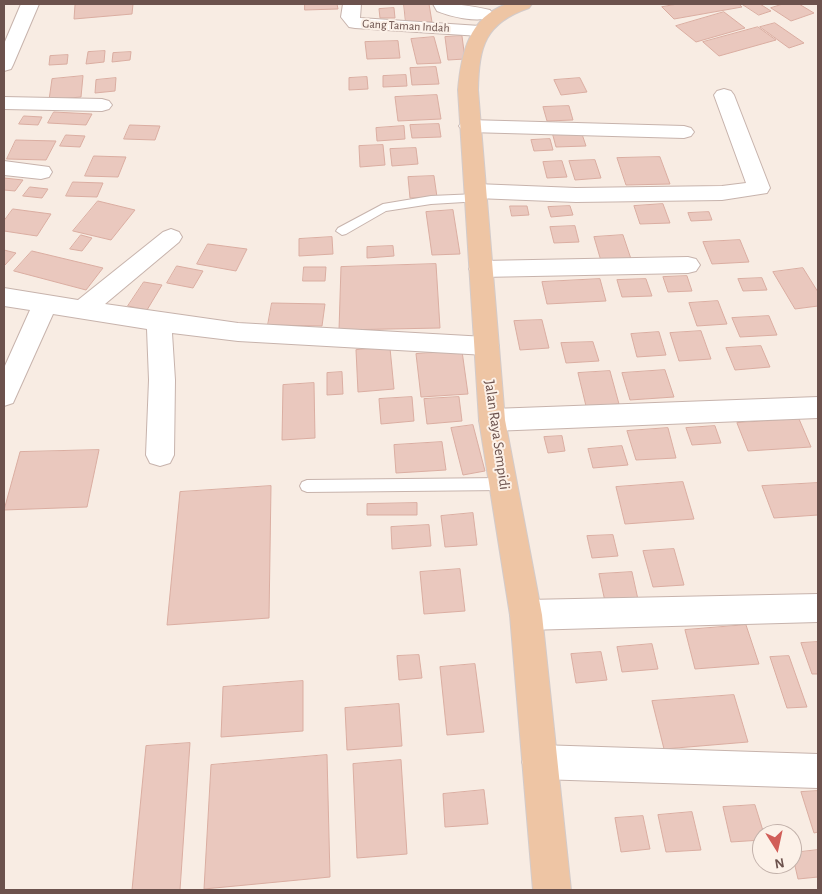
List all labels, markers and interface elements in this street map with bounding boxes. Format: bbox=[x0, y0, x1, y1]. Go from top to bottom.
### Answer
street label: Gang Taman Indah bbox=[362, 17, 450, 35]
street label: Jalan Raya Sempidi bbox=[480, 379, 514, 491]
north arrow bbox=[752, 824, 802, 874]
text: N bbox=[773, 855, 785, 871]

